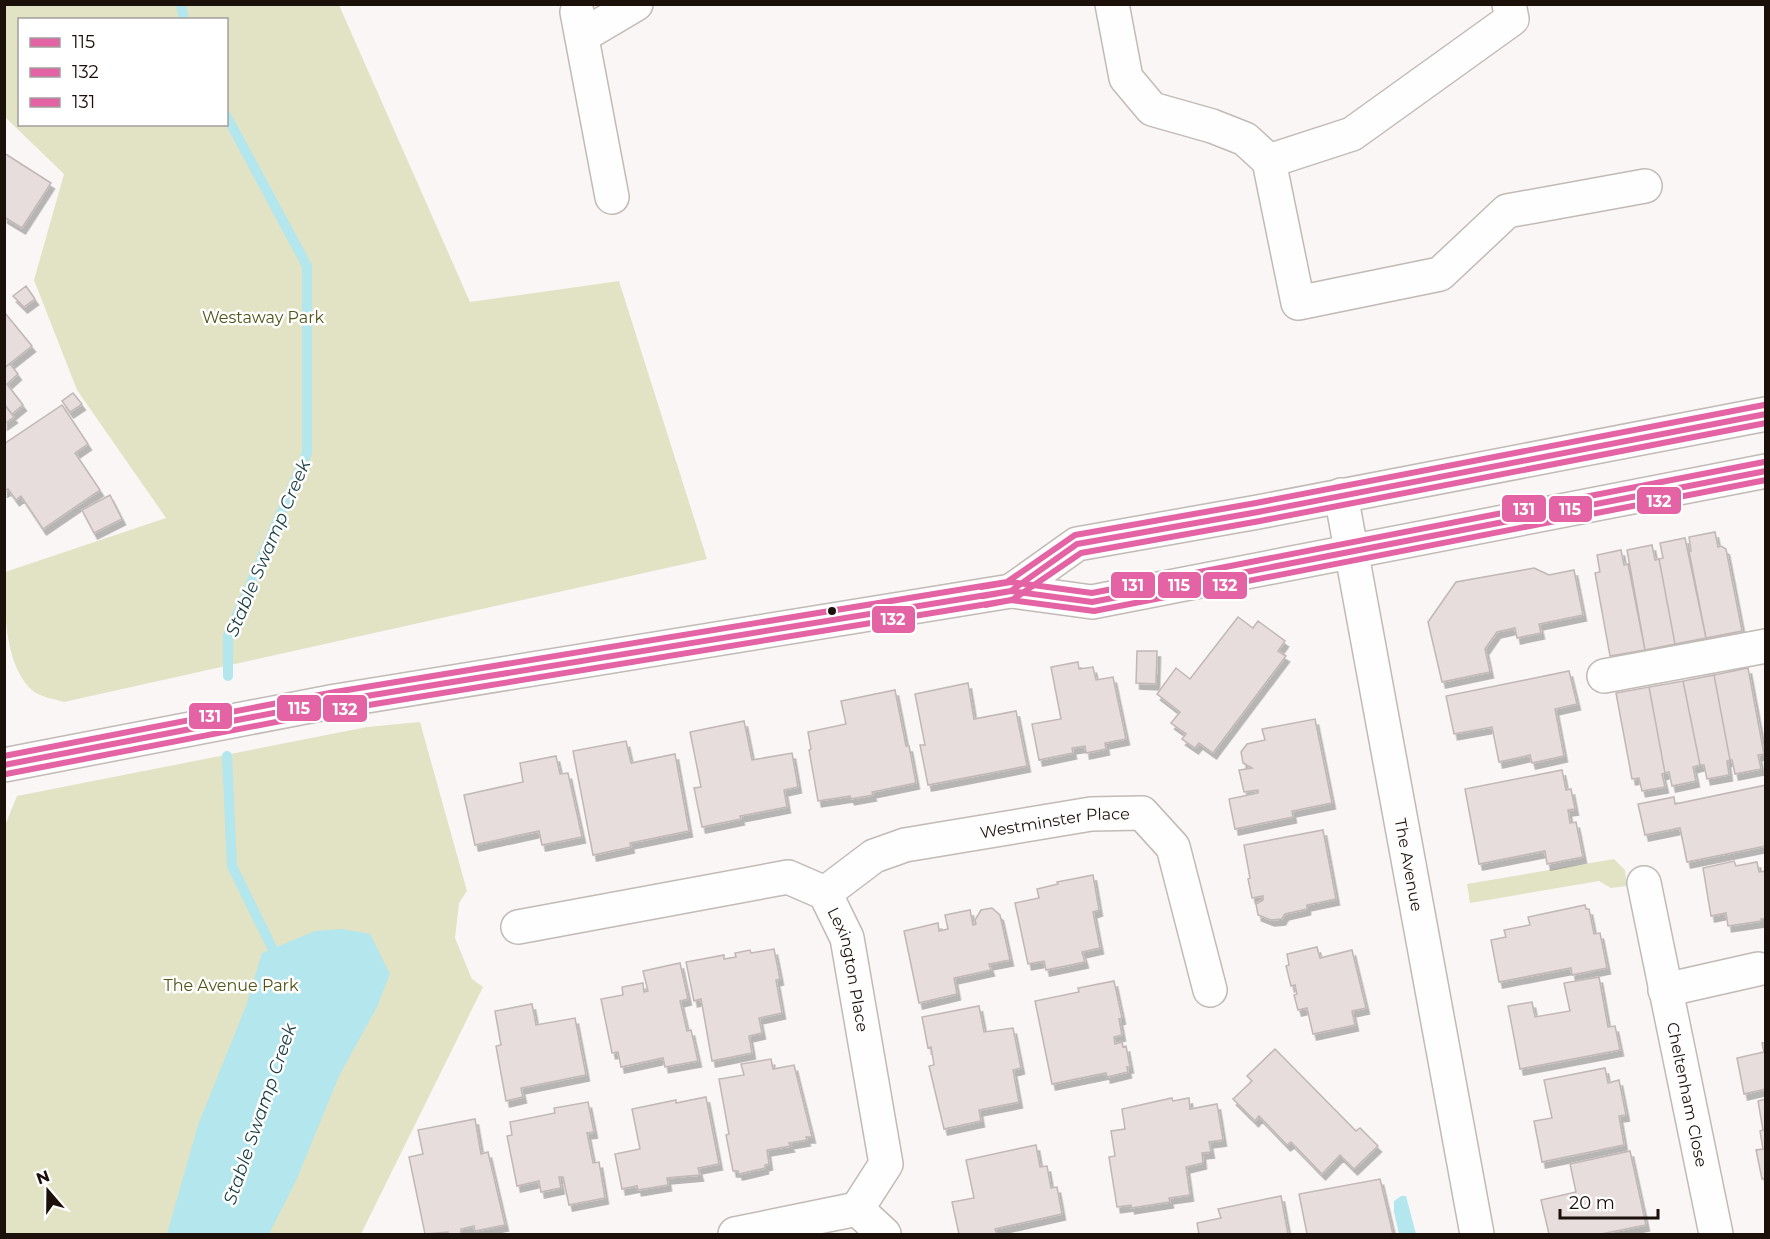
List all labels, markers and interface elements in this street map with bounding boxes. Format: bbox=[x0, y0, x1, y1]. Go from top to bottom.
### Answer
legend bbox=[18, 18, 228, 126]
text: 115 bbox=[72, 31, 95, 53]
text: 132 bbox=[72, 61, 99, 83]
text: 131 bbox=[72, 91, 95, 113]
park label: Westaway Park bbox=[202, 308, 324, 327]
water label: Stable Swamp Creek bbox=[221, 455, 316, 640]
line badge: 132 bbox=[1636, 486, 1682, 515]
text: 132 bbox=[1646, 492, 1672, 511]
line badge: 131 bbox=[1501, 494, 1547, 523]
line badge: 115 bbox=[1548, 495, 1593, 523]
text: 131 bbox=[1513, 500, 1535, 519]
text: 115 bbox=[1559, 500, 1582, 519]
line badge: 131 bbox=[1110, 571, 1156, 599]
line badge: 115 bbox=[1157, 571, 1202, 599]
line badge: 132 bbox=[1202, 571, 1248, 600]
text: 131 bbox=[1122, 576, 1144, 595]
text: 115 bbox=[1168, 576, 1191, 595]
text: 132 bbox=[1212, 576, 1238, 595]
unlabelled marker bbox=[826, 605, 838, 617]
line badge: 132 bbox=[871, 605, 916, 634]
text: 132 bbox=[880, 610, 906, 629]
line badge: 115 bbox=[276, 694, 322, 722]
line badge: 132 bbox=[322, 694, 368, 723]
text: 115 bbox=[288, 699, 311, 718]
text: 132 bbox=[332, 700, 358, 719]
line badge: 131 bbox=[188, 702, 233, 730]
text: 131 bbox=[199, 707, 221, 726]
street label: Westminster Place bbox=[979, 804, 1130, 842]
street label: The Avenue bbox=[1391, 817, 1427, 913]
street label: Lexington Place bbox=[824, 904, 873, 1033]
park label: The Avenue Park bbox=[164, 976, 299, 995]
water label: Stable Swamp Creek bbox=[219, 1019, 302, 1207]
street label: Cheltenham Close bbox=[1663, 1020, 1712, 1169]
north arrow bbox=[18, 1161, 78, 1221]
text: N bbox=[34, 1166, 52, 1189]
scale bar bbox=[1560, 1182, 1658, 1220]
text: 20 m bbox=[1569, 1192, 1615, 1214]

